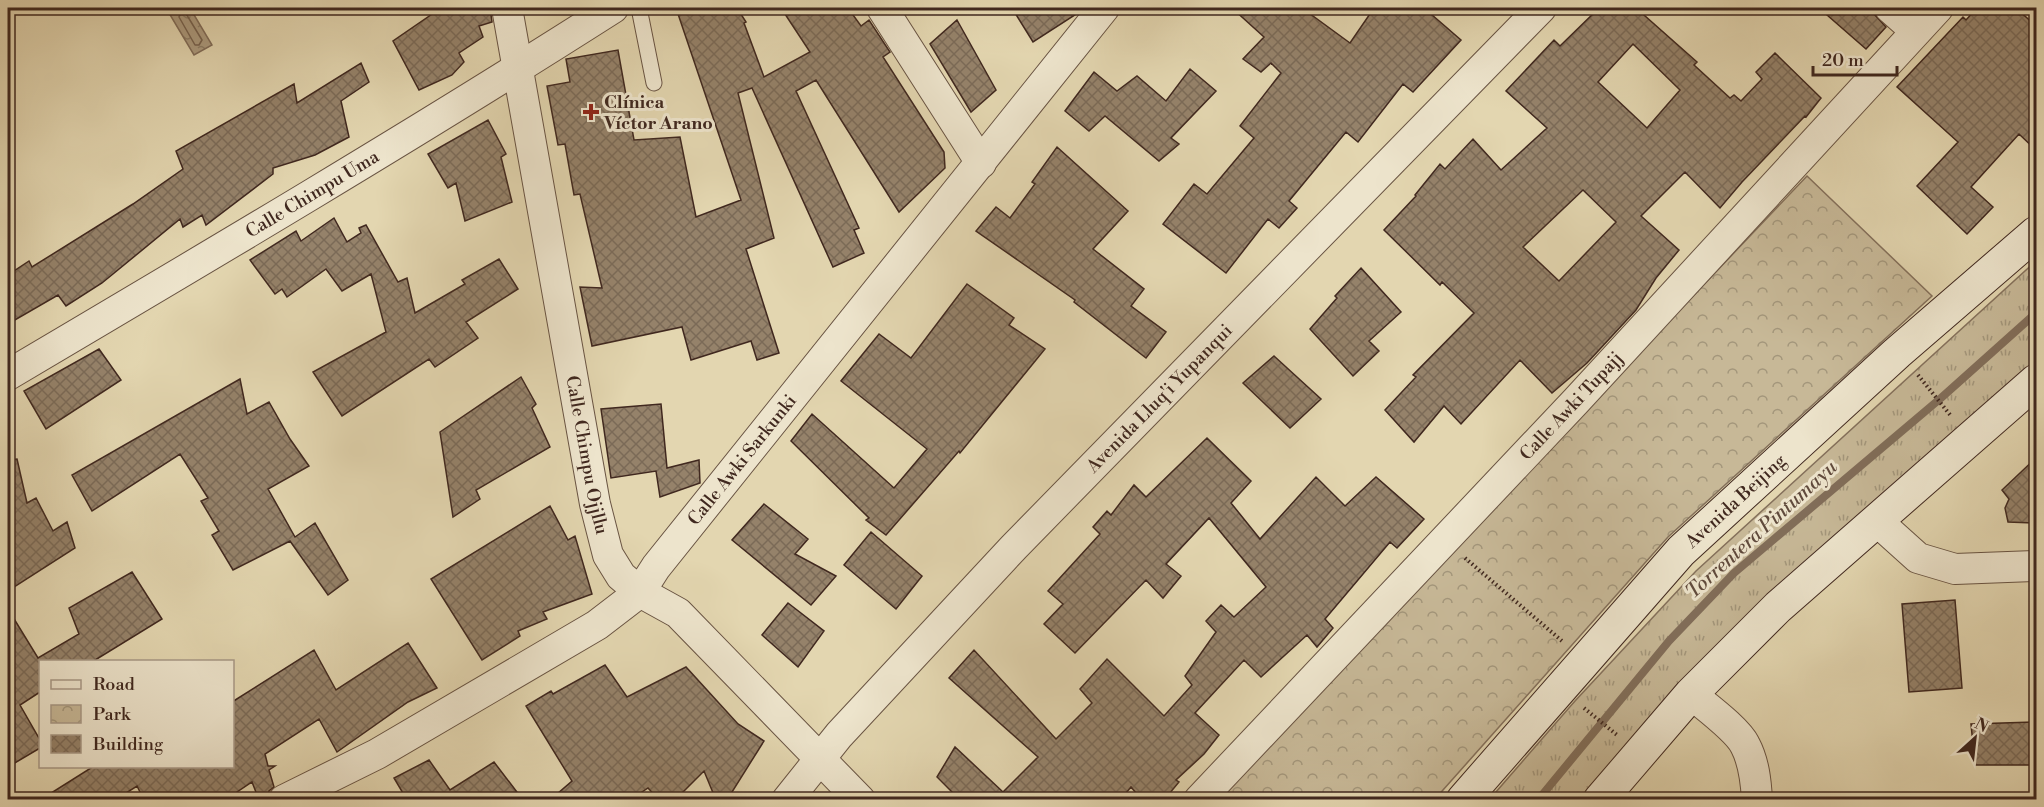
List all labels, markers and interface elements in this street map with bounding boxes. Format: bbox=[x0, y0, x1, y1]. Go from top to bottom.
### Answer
scale bar bbox=[1813, 39, 1897, 77]
text: 20 m bbox=[1822, 49, 1864, 72]
place label: Clínica Víctor Arano bbox=[603, 91, 713, 135]
marker: Clínica Víctor Arano bbox=[582, 103, 600, 121]
street label: Calle Chimpu Uma bbox=[241, 144, 384, 243]
street label: Avenida Lluq'i Yupanqui bbox=[1081, 319, 1237, 478]
street label: Calle Awki Tupajj bbox=[1515, 347, 1627, 465]
street label: Calle Chimpu Ojjllu bbox=[561, 374, 614, 537]
street label: Calle Awki Sarkunki bbox=[682, 390, 801, 530]
street label: Avenida Beijing bbox=[1680, 449, 1791, 553]
water label: Torrentera Pintumayu bbox=[1681, 455, 1843, 605]
legend bbox=[39, 660, 234, 768]
text: Road bbox=[93, 673, 136, 696]
text: Park bbox=[93, 703, 132, 726]
north arrow bbox=[1945, 708, 2005, 768]
text: N bbox=[1971, 714, 1992, 737]
text: Building bbox=[92, 733, 164, 756]

